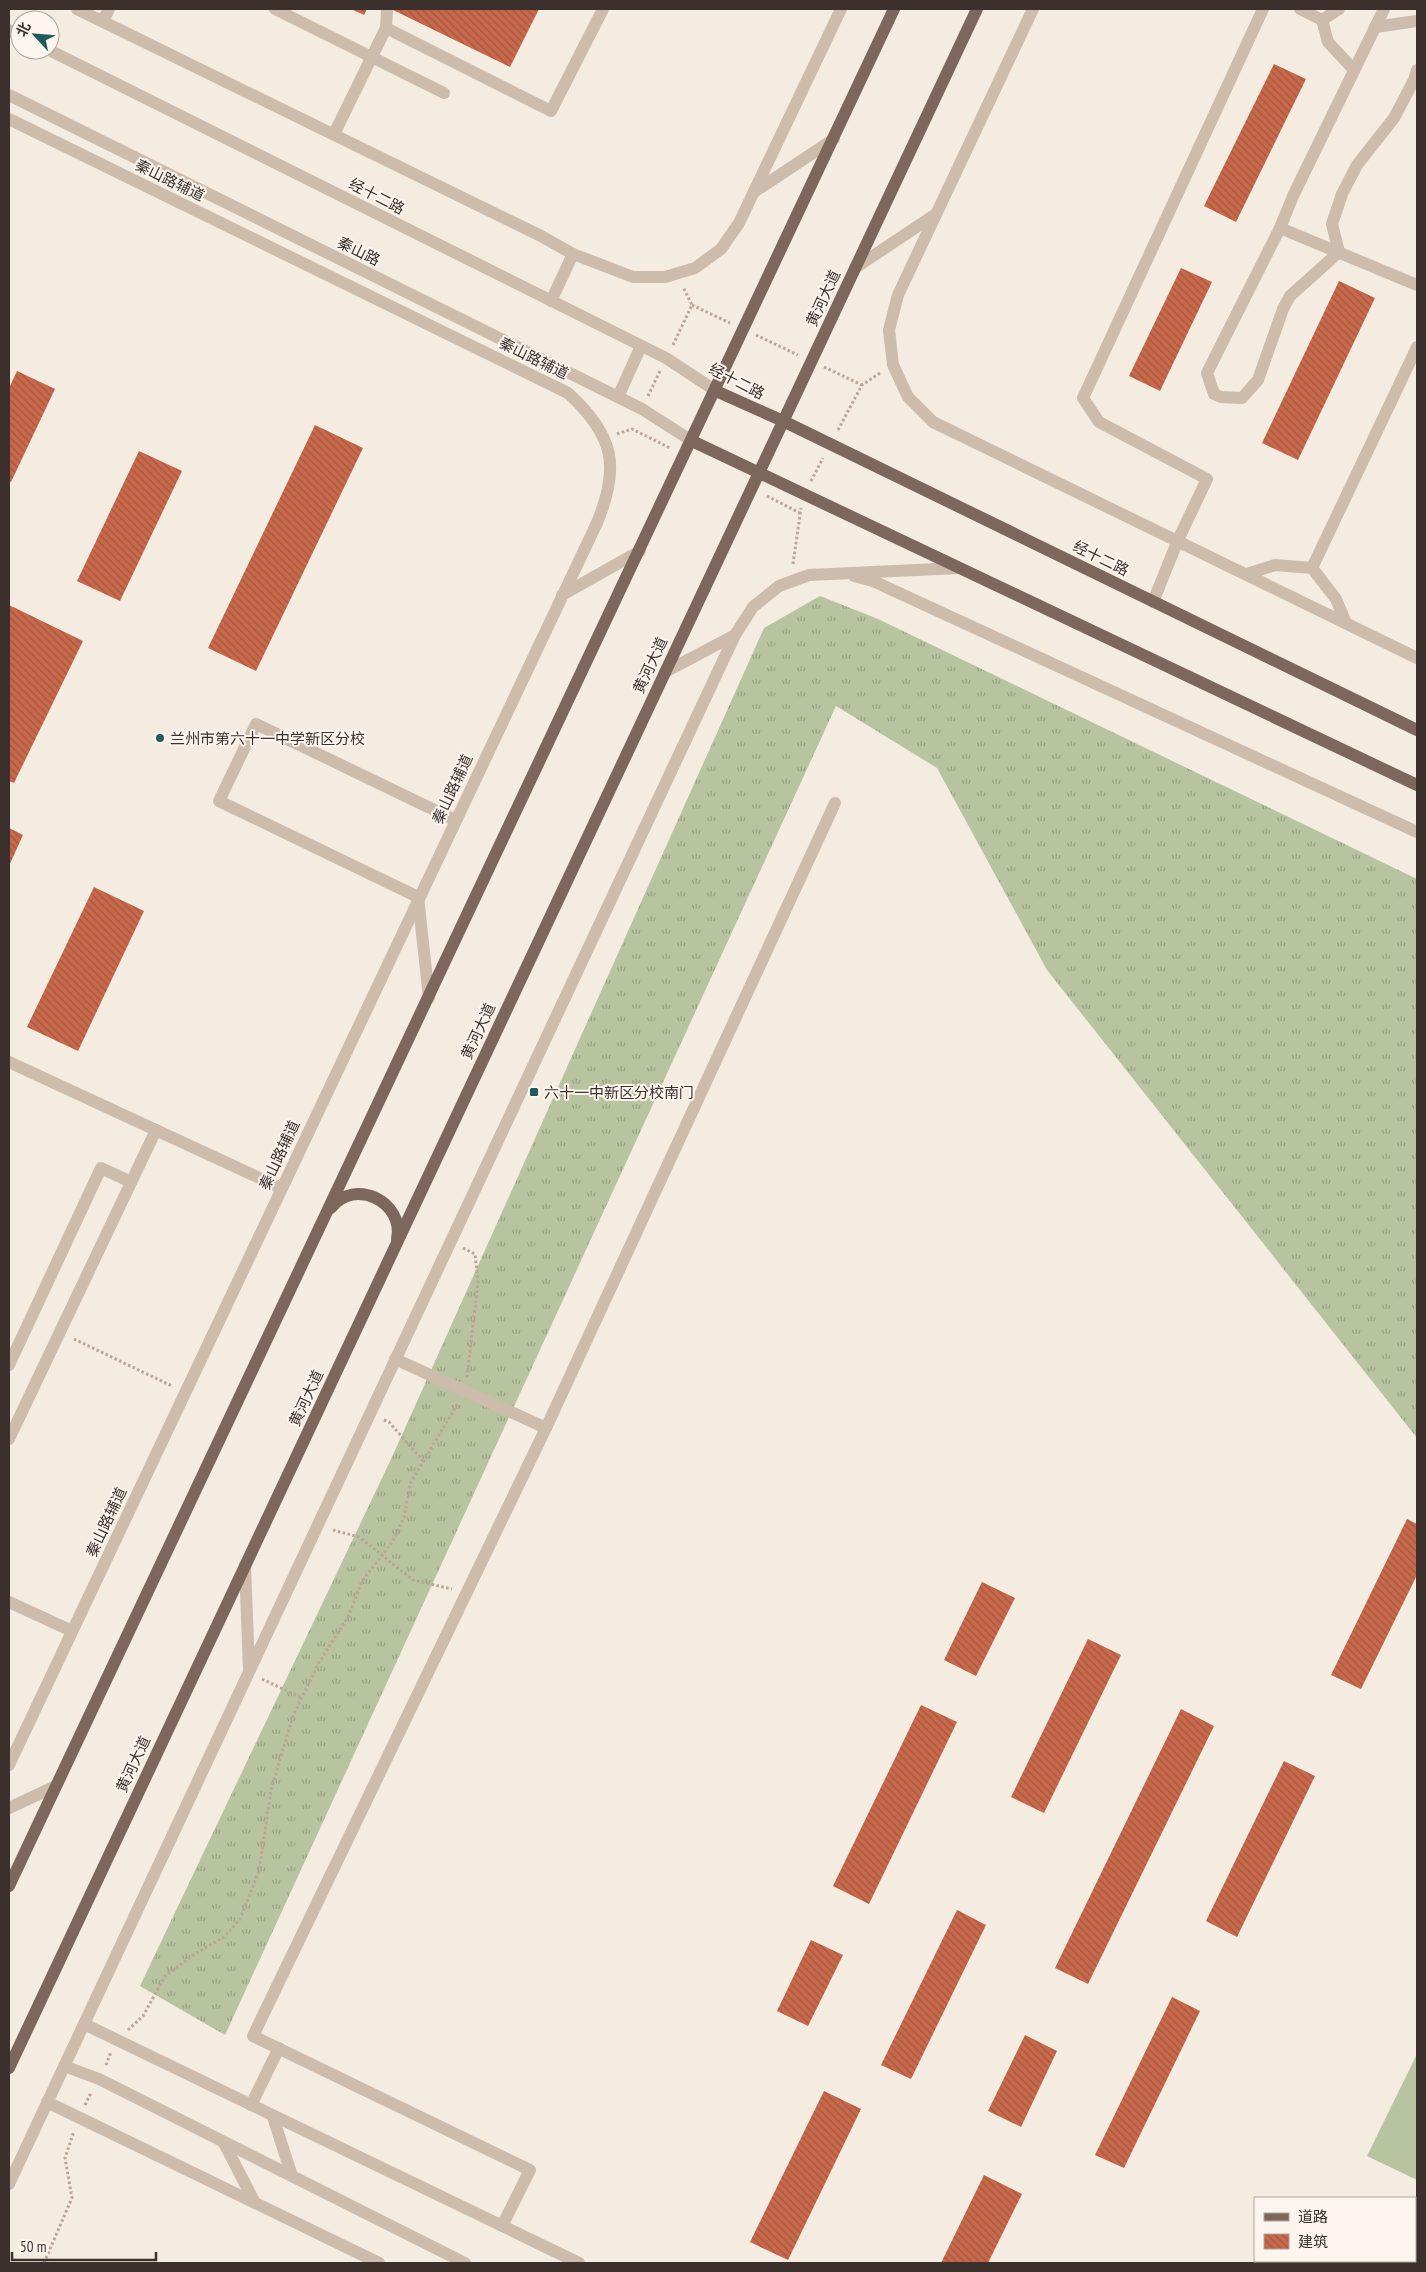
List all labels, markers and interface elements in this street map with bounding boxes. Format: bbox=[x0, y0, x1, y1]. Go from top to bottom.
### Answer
north arrow bbox=[10, 10, 60, 60]
text: 北 bbox=[12, 19, 34, 40]
street label: 秦山路辅道 bbox=[132, 155, 208, 205]
street label: 经十二路 bbox=[346, 174, 408, 218]
street label: 秦山路 bbox=[335, 233, 383, 269]
street label: 黄河大道 bbox=[802, 267, 844, 329]
street label: 秦山路辅道 bbox=[496, 333, 572, 383]
street label: 经十二路 bbox=[706, 359, 768, 403]
street label: 经十二路 bbox=[1070, 536, 1132, 580]
street label: 黄河大道 bbox=[629, 634, 671, 696]
place label: 兰州市第六十一中学新区分校 bbox=[170, 729, 365, 748]
marker: 兰州市第六十一中学新区分校 bbox=[154, 732, 166, 744]
street label: 秦山路辅道 bbox=[428, 751, 476, 827]
street label: 黄河大道 bbox=[457, 1000, 499, 1062]
place label: 六十一中新区分校南门 bbox=[544, 1083, 694, 1102]
marker: 六十一中新区分校南门 bbox=[528, 1086, 540, 1098]
street label: 秦山路辅道 bbox=[255, 1117, 303, 1193]
street label: 黄河大道 bbox=[285, 1367, 327, 1429]
street label: 秦山路辅道 bbox=[82, 1484, 130, 1560]
street label: 黄河大道 bbox=[112, 1733, 154, 1795]
legend bbox=[1254, 2197, 1416, 2262]
text: 道路 bbox=[1298, 2207, 1328, 2226]
scale bar bbox=[12, 2230, 156, 2262]
text: 建筑 bbox=[1298, 2232, 1328, 2251]
text: 50 m bbox=[20, 2237, 46, 2256]

